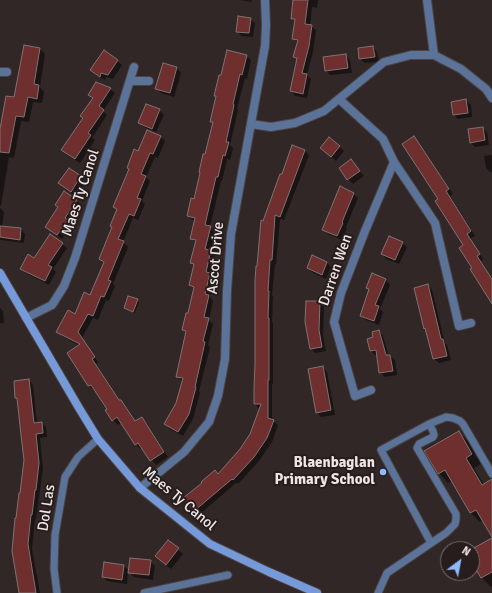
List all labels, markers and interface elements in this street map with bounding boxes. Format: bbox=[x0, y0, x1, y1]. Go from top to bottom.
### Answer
street label: Maes Ty Canol bbox=[58, 147, 104, 239]
street label: Ascot Drive bbox=[204, 221, 228, 295]
street label: Darren Wen bbox=[315, 232, 357, 308]
place label: Blaenbaglan Primary School bbox=[275, 454, 375, 489]
street label: Maes Ty Canol bbox=[139, 463, 219, 535]
marker: Blaenbaglan Primary School bbox=[378, 467, 388, 477]
street label: Dol Las bbox=[34, 483, 60, 533]
north arrow bbox=[440, 541, 480, 581]
text: N bbox=[459, 544, 473, 559]

